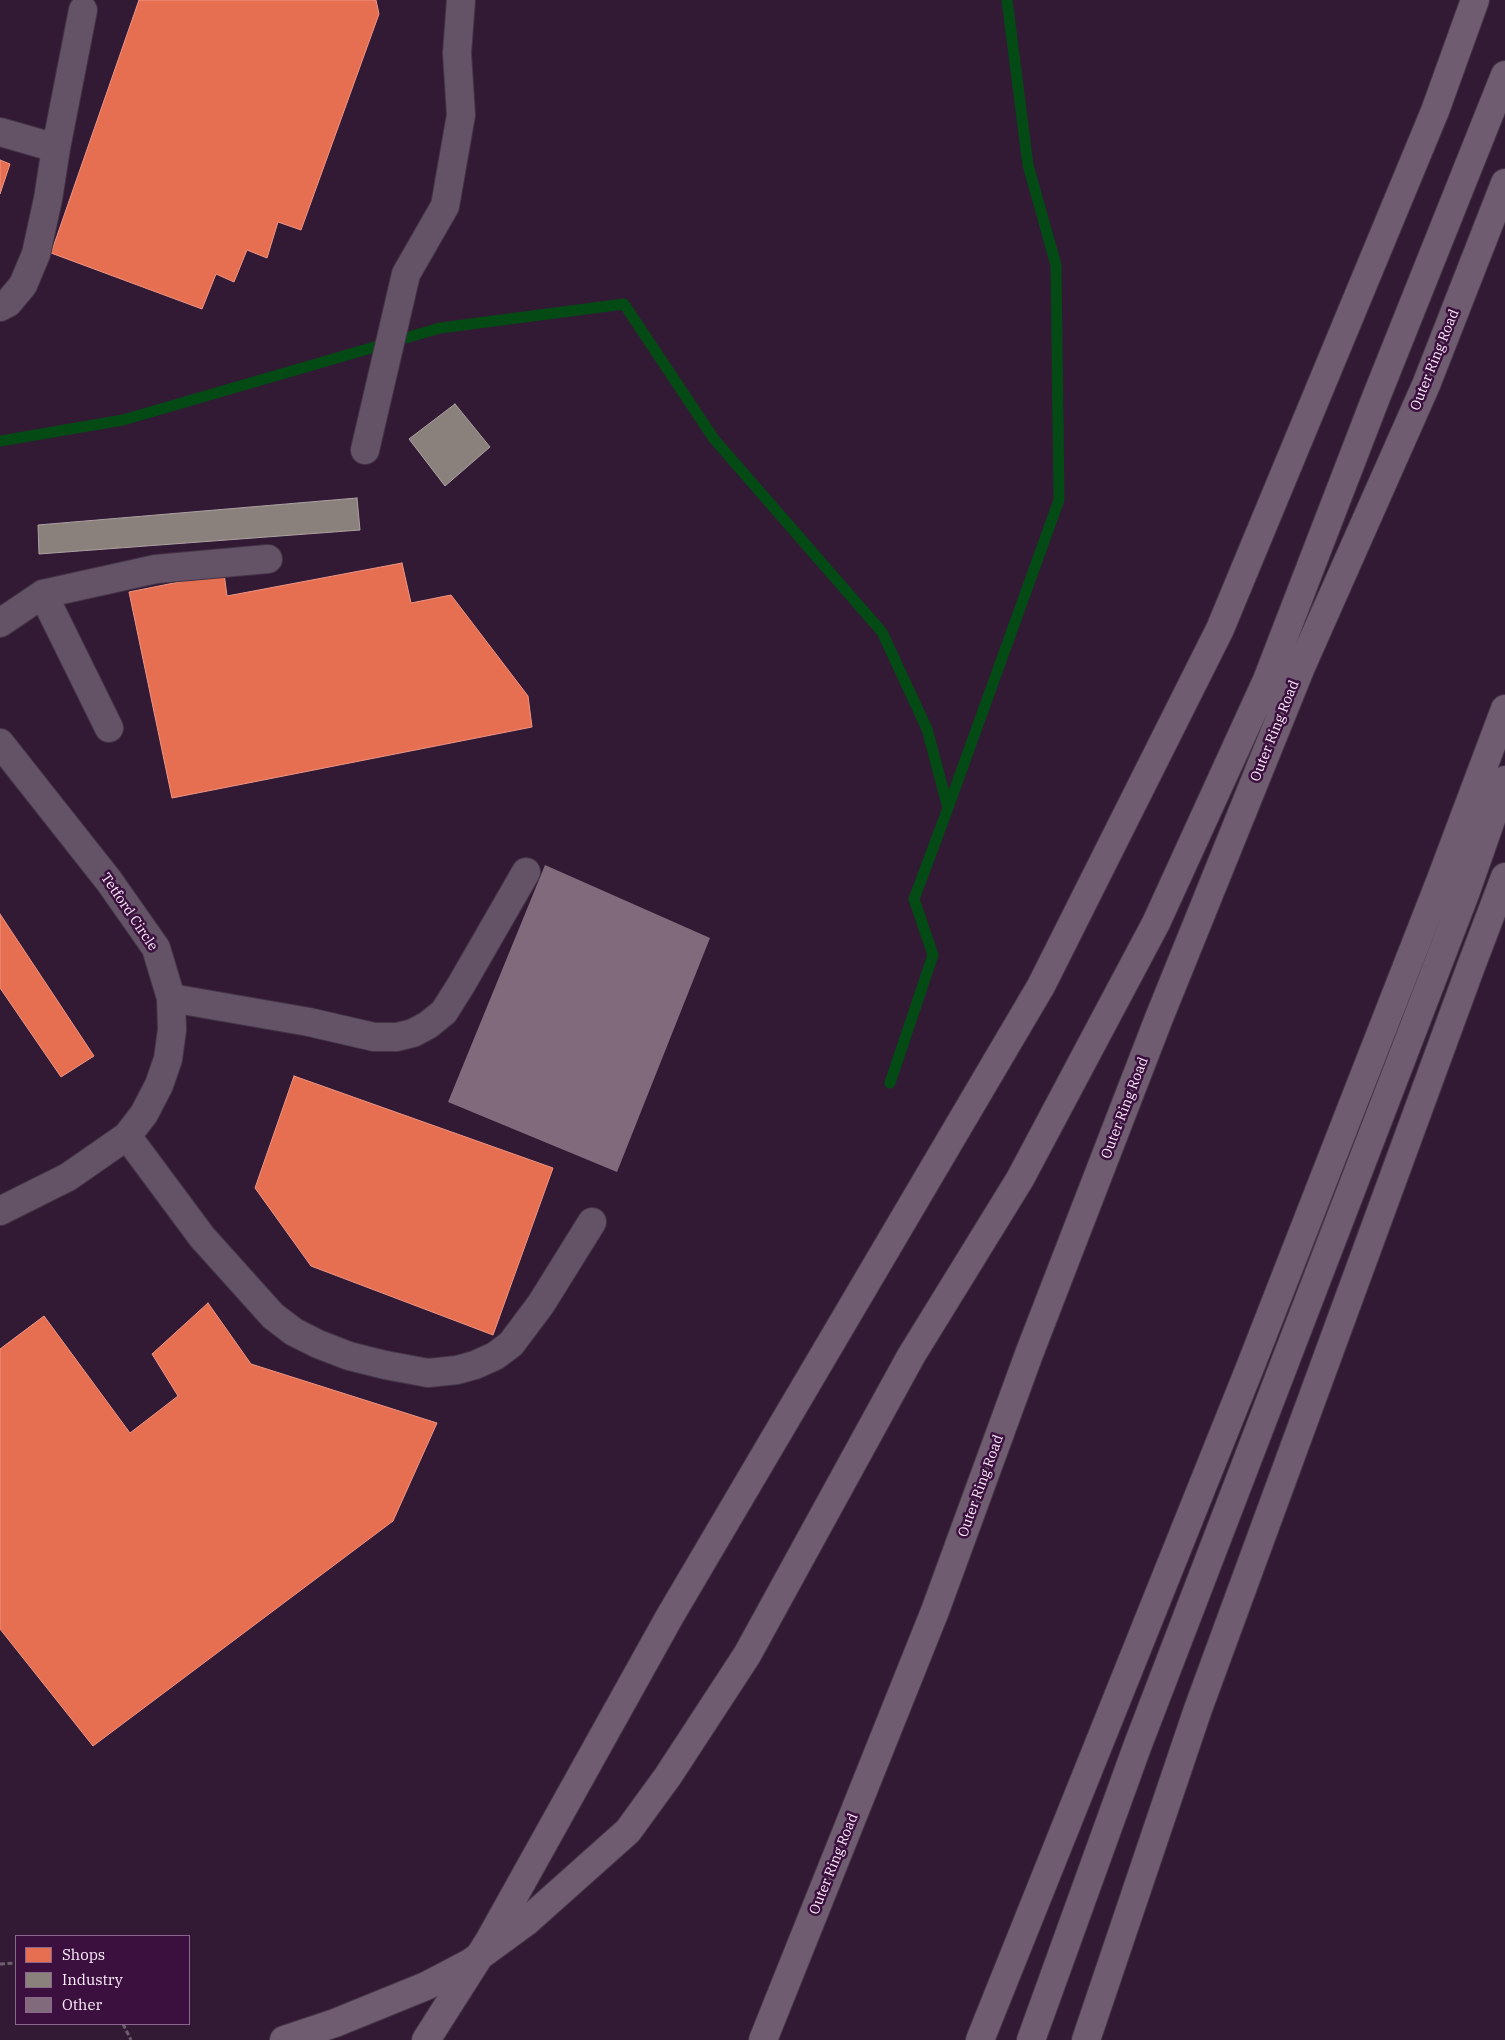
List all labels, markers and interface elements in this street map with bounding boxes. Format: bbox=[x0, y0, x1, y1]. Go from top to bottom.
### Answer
street label: Outer Ring Road bbox=[1407, 307, 1463, 413]
street label: Outer Ring Road bbox=[1247, 678, 1303, 784]
street label: Tetford Circle bbox=[97, 870, 161, 954]
street label: Outer Ring Road bbox=[1098, 1055, 1152, 1161]
street label: Outer Ring Road bbox=[955, 1433, 1007, 1539]
street label: Outer Ring Road bbox=[806, 1811, 862, 1917]
legend bbox=[15, 1935, 190, 2025]
text: Shops bbox=[62, 1945, 105, 1964]
text: Industry bbox=[62, 1970, 123, 1989]
text: Other bbox=[62, 1995, 102, 2014]

